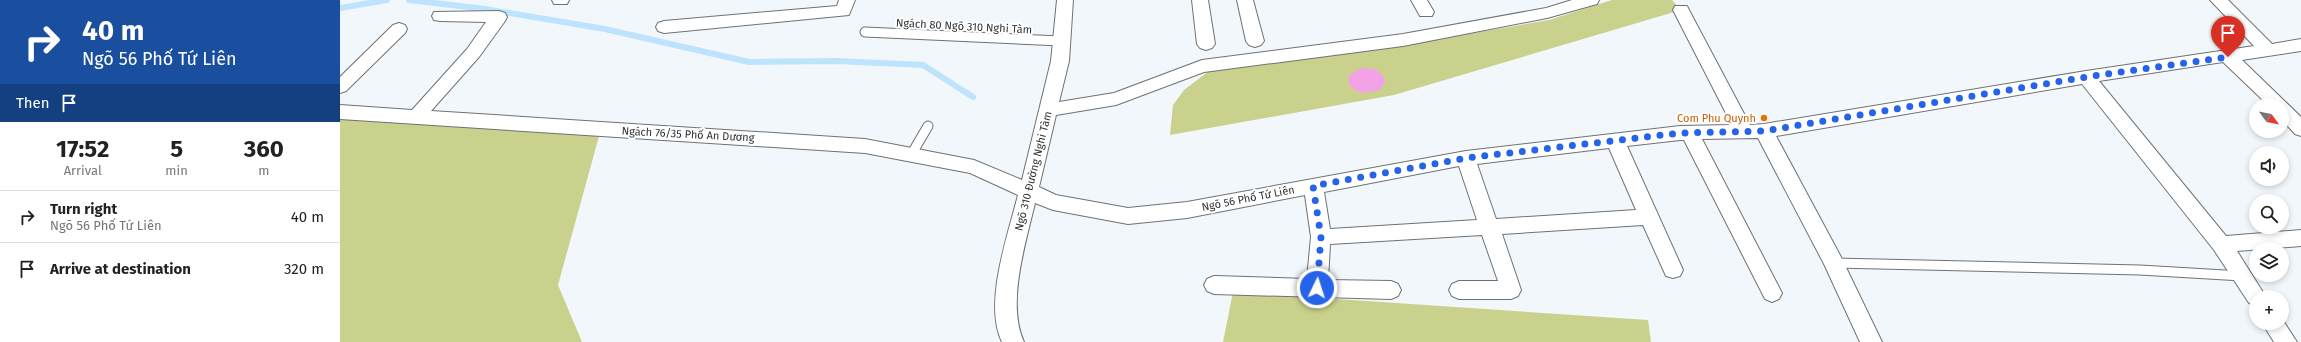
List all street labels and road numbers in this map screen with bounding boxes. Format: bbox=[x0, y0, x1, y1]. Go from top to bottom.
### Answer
street label: Ngách 80 Ngõ 310 Nghi Tàm bbox=[896, 16, 1032, 37]
street label: Ngõ 310 Đường Nghi Tàm bbox=[1012, 110, 1055, 232]
street label: Ngách 76/35 Phố An Dương bbox=[621, 125, 755, 144]
street label: Ngõ 56 Phố Tứ Liên bbox=[1201, 183, 1296, 214]

